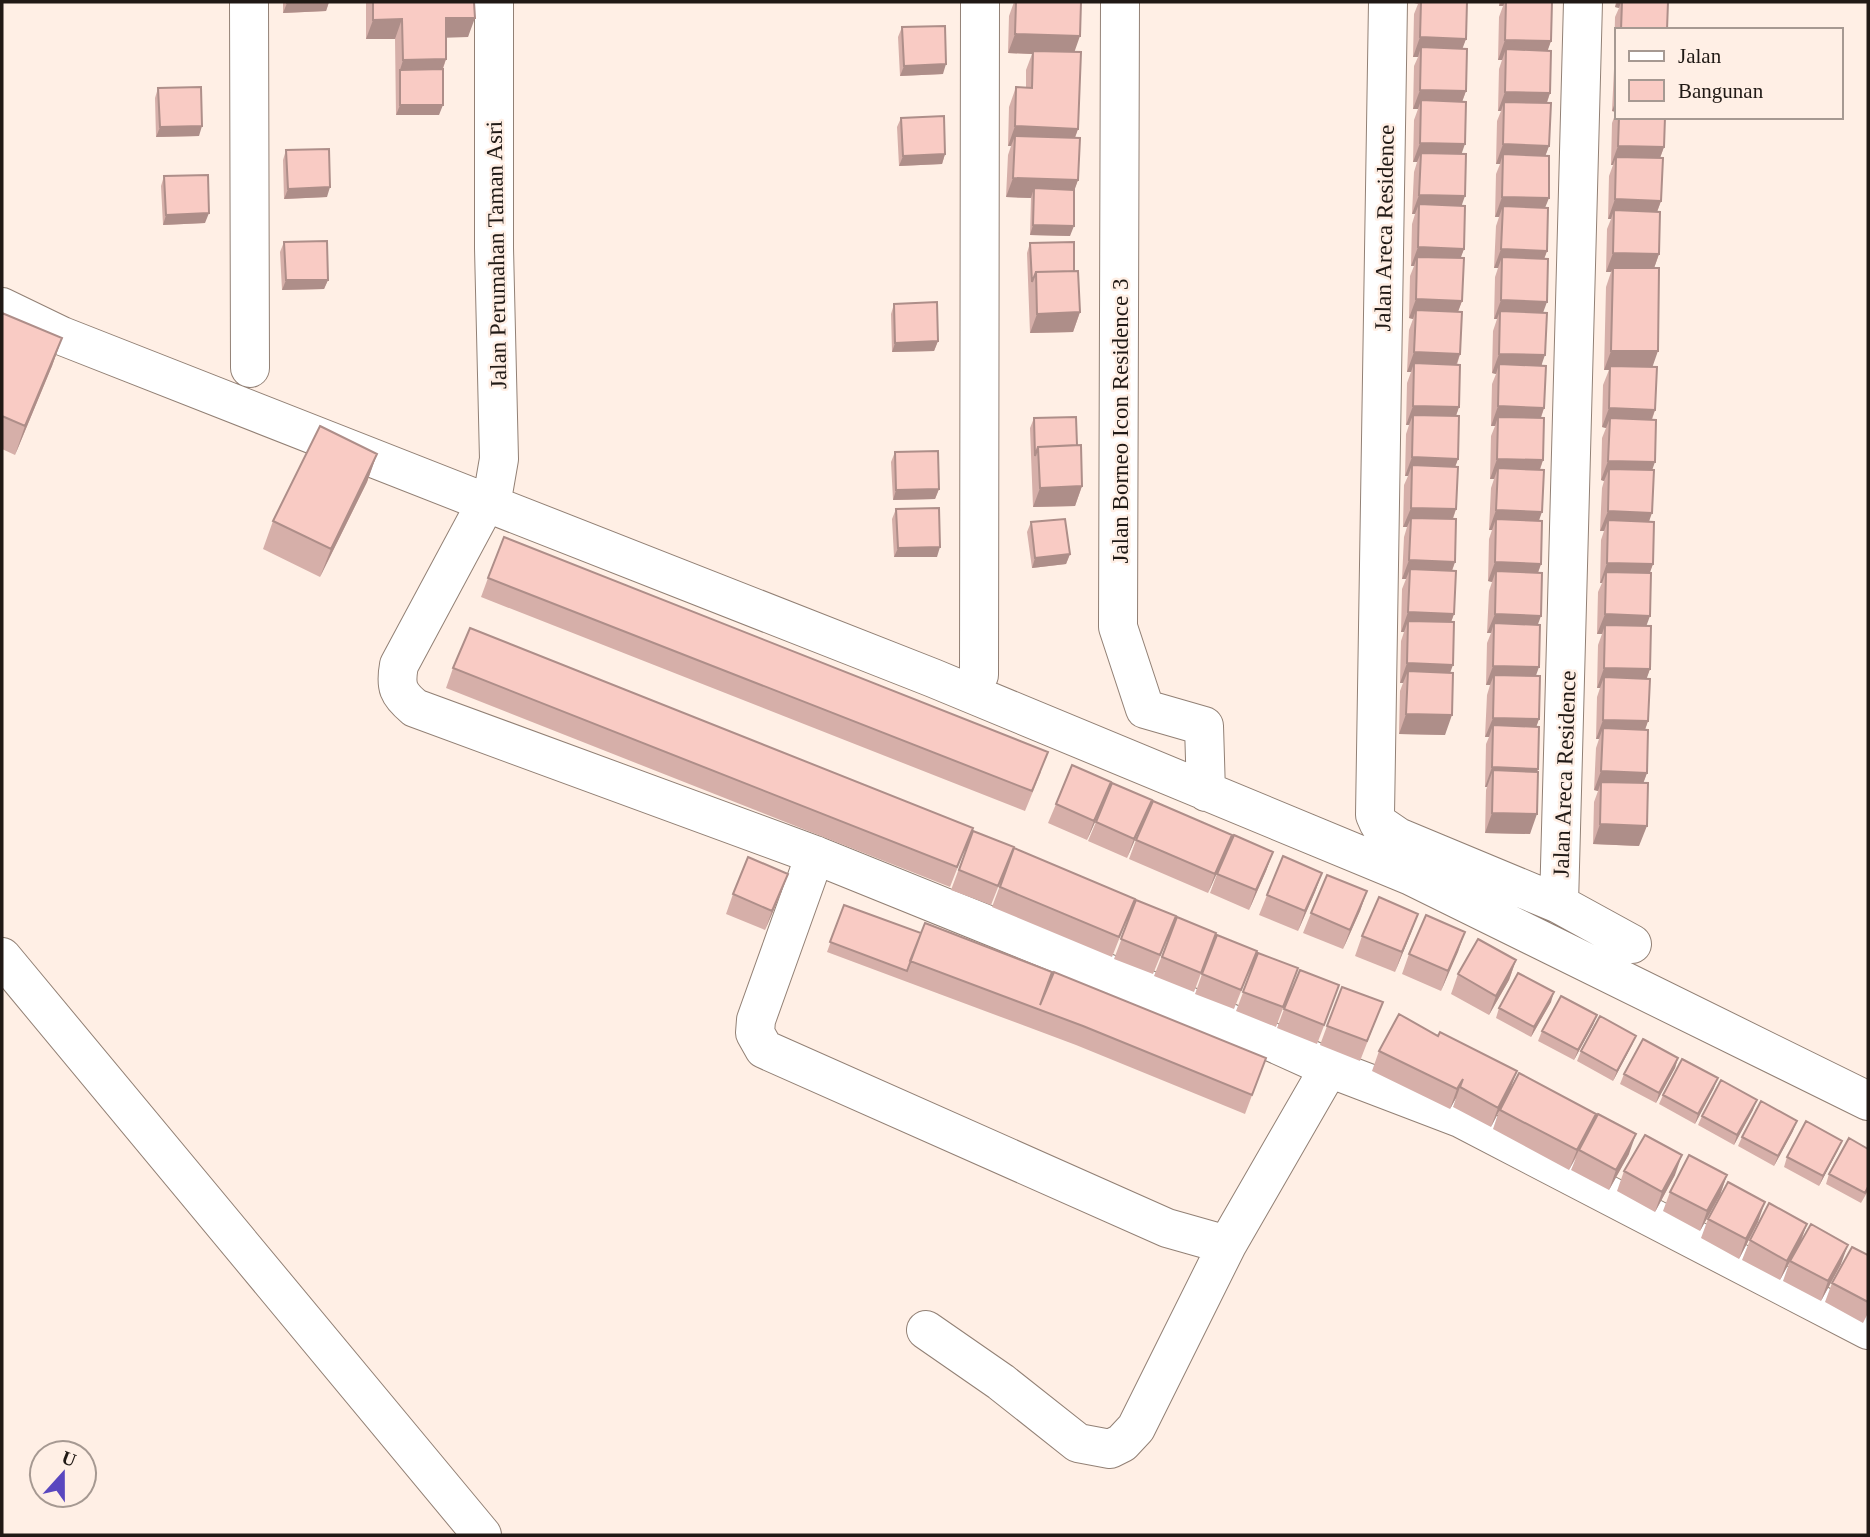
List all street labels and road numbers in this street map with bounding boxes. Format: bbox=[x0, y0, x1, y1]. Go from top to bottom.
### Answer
street label: Jalan Perumahan Taman Asri bbox=[482, 121, 511, 389]
street label: Jalan Areca Residence bbox=[1370, 124, 1399, 332]
street label: Jalan Borneo Icon Residence 3 bbox=[1108, 279, 1133, 563]
street label: Jalan Areca Residence bbox=[1548, 670, 1581, 878]

